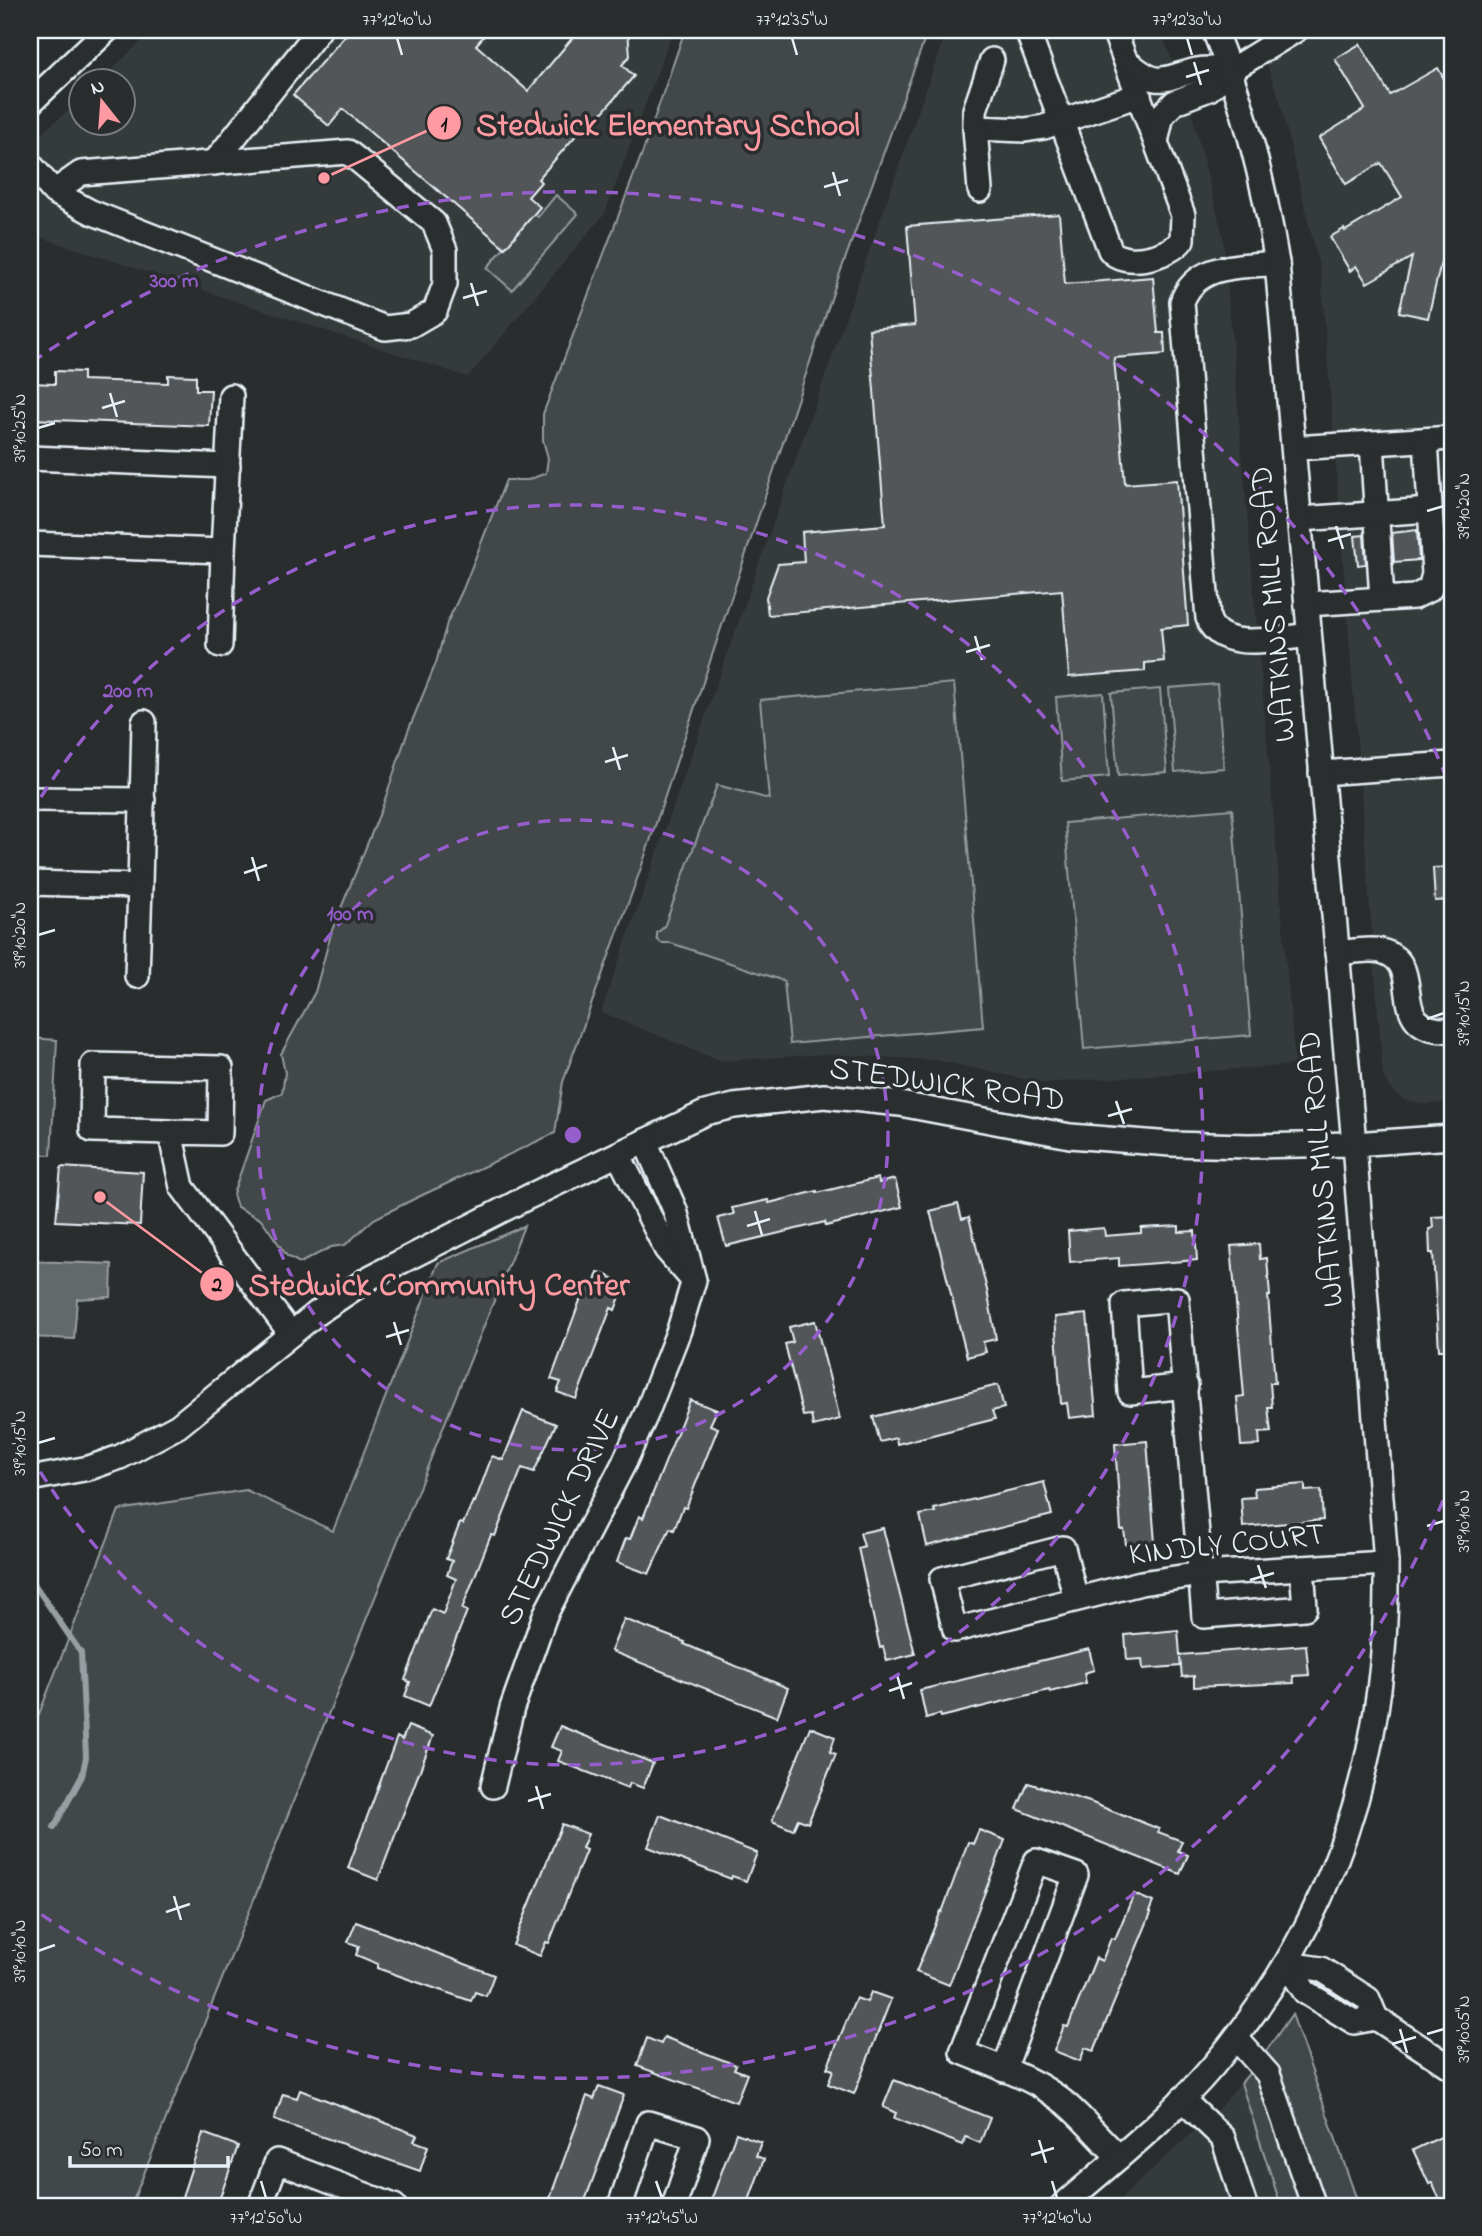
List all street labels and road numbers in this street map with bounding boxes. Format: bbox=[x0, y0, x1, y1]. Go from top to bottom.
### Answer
street label: WATKINS MILL ROAD bbox=[1240, 464, 1310, 744]
street label: WATKINS MILL ROAD bbox=[1288, 1029, 1358, 1309]
street label: STEDWICK ROAD bbox=[826, 1046, 1068, 1126]
street label: STEDWICK DRIVE bbox=[488, 1401, 634, 1635]
street label: KINDLY COURT bbox=[1127, 1512, 1327, 1580]

